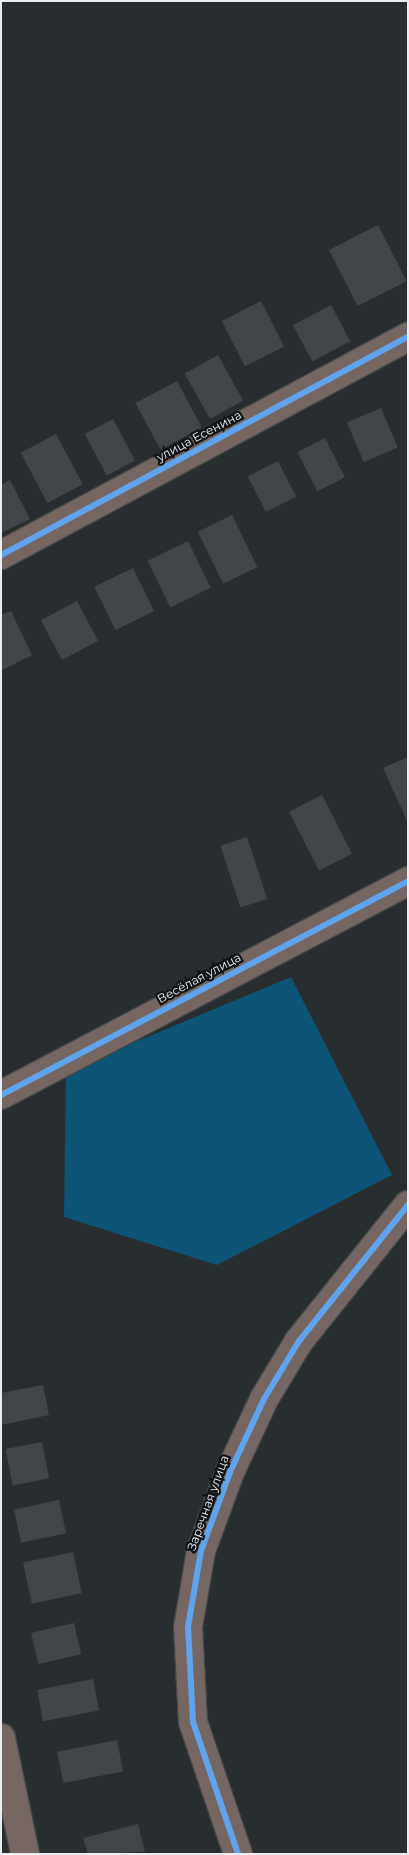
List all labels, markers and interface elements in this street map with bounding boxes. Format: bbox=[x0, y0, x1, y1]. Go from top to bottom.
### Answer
street label: улица Есенина bbox=[154, 408, 244, 464]
street label: Весёлая улица bbox=[155, 950, 243, 1006]
street label: Заречная улица bbox=[184, 1453, 232, 1553]

